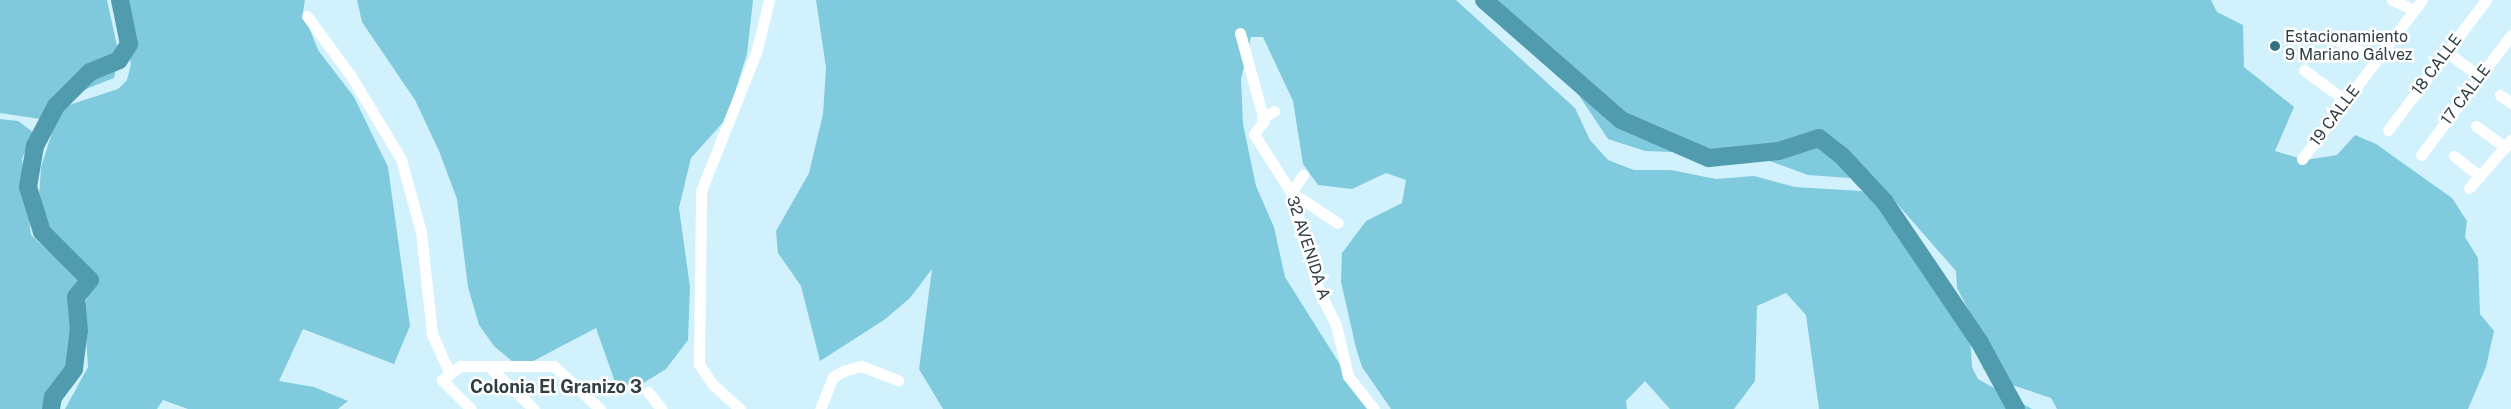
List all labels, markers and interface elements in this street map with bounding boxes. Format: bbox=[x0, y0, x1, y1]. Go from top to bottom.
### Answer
place label: Estacionamiento 9 Mariano Gálvez bbox=[2285, 27, 2413, 65]
street label: 18 CALLE bbox=[2408, 31, 2466, 99]
marker: Estacionamiento 9 Mariano Gálvez bbox=[2269, 40, 2281, 52]
street label: 17 CALLE bbox=[2437, 61, 2495, 129]
street label: 19 CALLE bbox=[2306, 82, 2364, 150]
street label: 32 AVENIDA A bbox=[1282, 194, 1334, 302]
district label: Colonia El Granizo 3 bbox=[470, 376, 642, 398]

